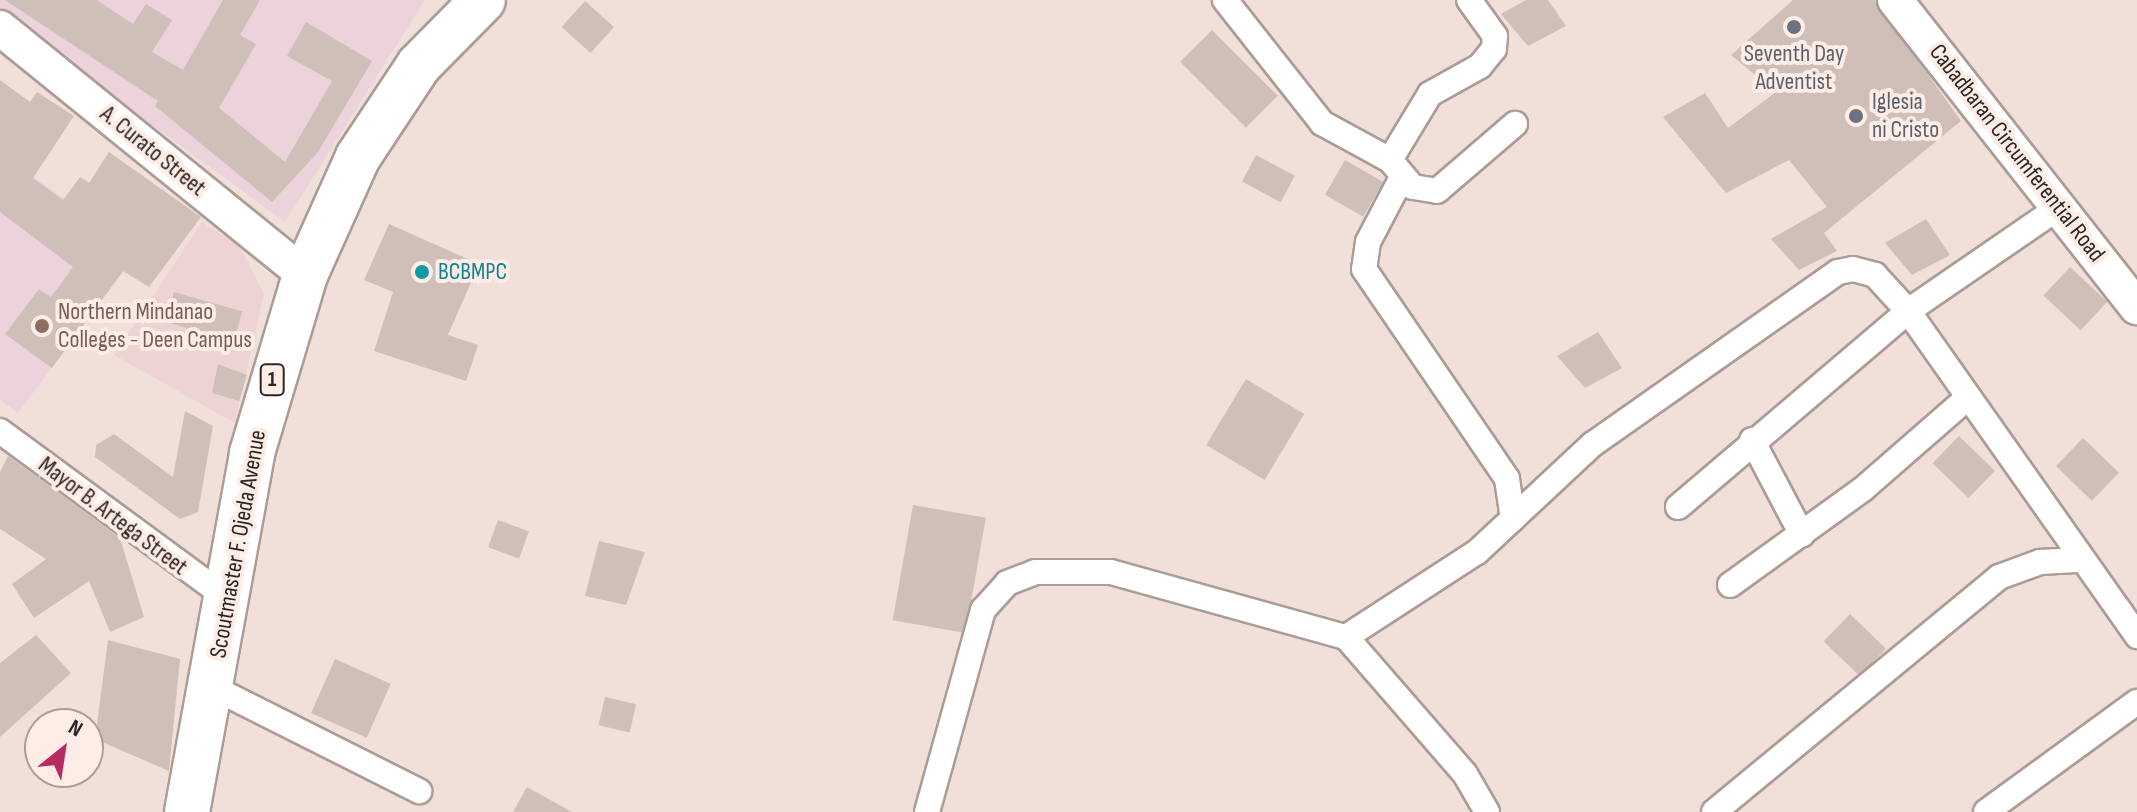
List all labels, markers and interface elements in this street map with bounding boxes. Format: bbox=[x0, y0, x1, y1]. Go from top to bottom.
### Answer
marker: Seventh Day Adventist bbox=[1785, 18, 1803, 36]
street label: Cabadbaran Circumferential Road bbox=[1923, 38, 2111, 268]
place label: Seventh Day Adventist bbox=[1744, 40, 1844, 96]
place label: Iglesia ni Cristo bbox=[1872, 88, 1939, 144]
street label: A. Curato Street bbox=[94, 100, 212, 202]
marker: Iglesia ni Cristo bbox=[1847, 107, 1865, 125]
place label: BCBMPC bbox=[438, 258, 507, 286]
marker: BCBMPC bbox=[413, 263, 431, 281]
place label: Northern Mindanao Colleges - Deen Campus bbox=[58, 298, 252, 354]
marker: Northern Mindanao Colleges - Deen Campus bbox=[33, 317, 51, 335]
road number: 1 bbox=[258, 362, 286, 398]
street label: Scoutmaster F. Ojeda Avenue bbox=[204, 428, 272, 660]
street label: Mayor B. Artega Street bbox=[33, 451, 193, 581]
north arrow bbox=[24, 708, 104, 788]
text: N bbox=[63, 714, 87, 743]

